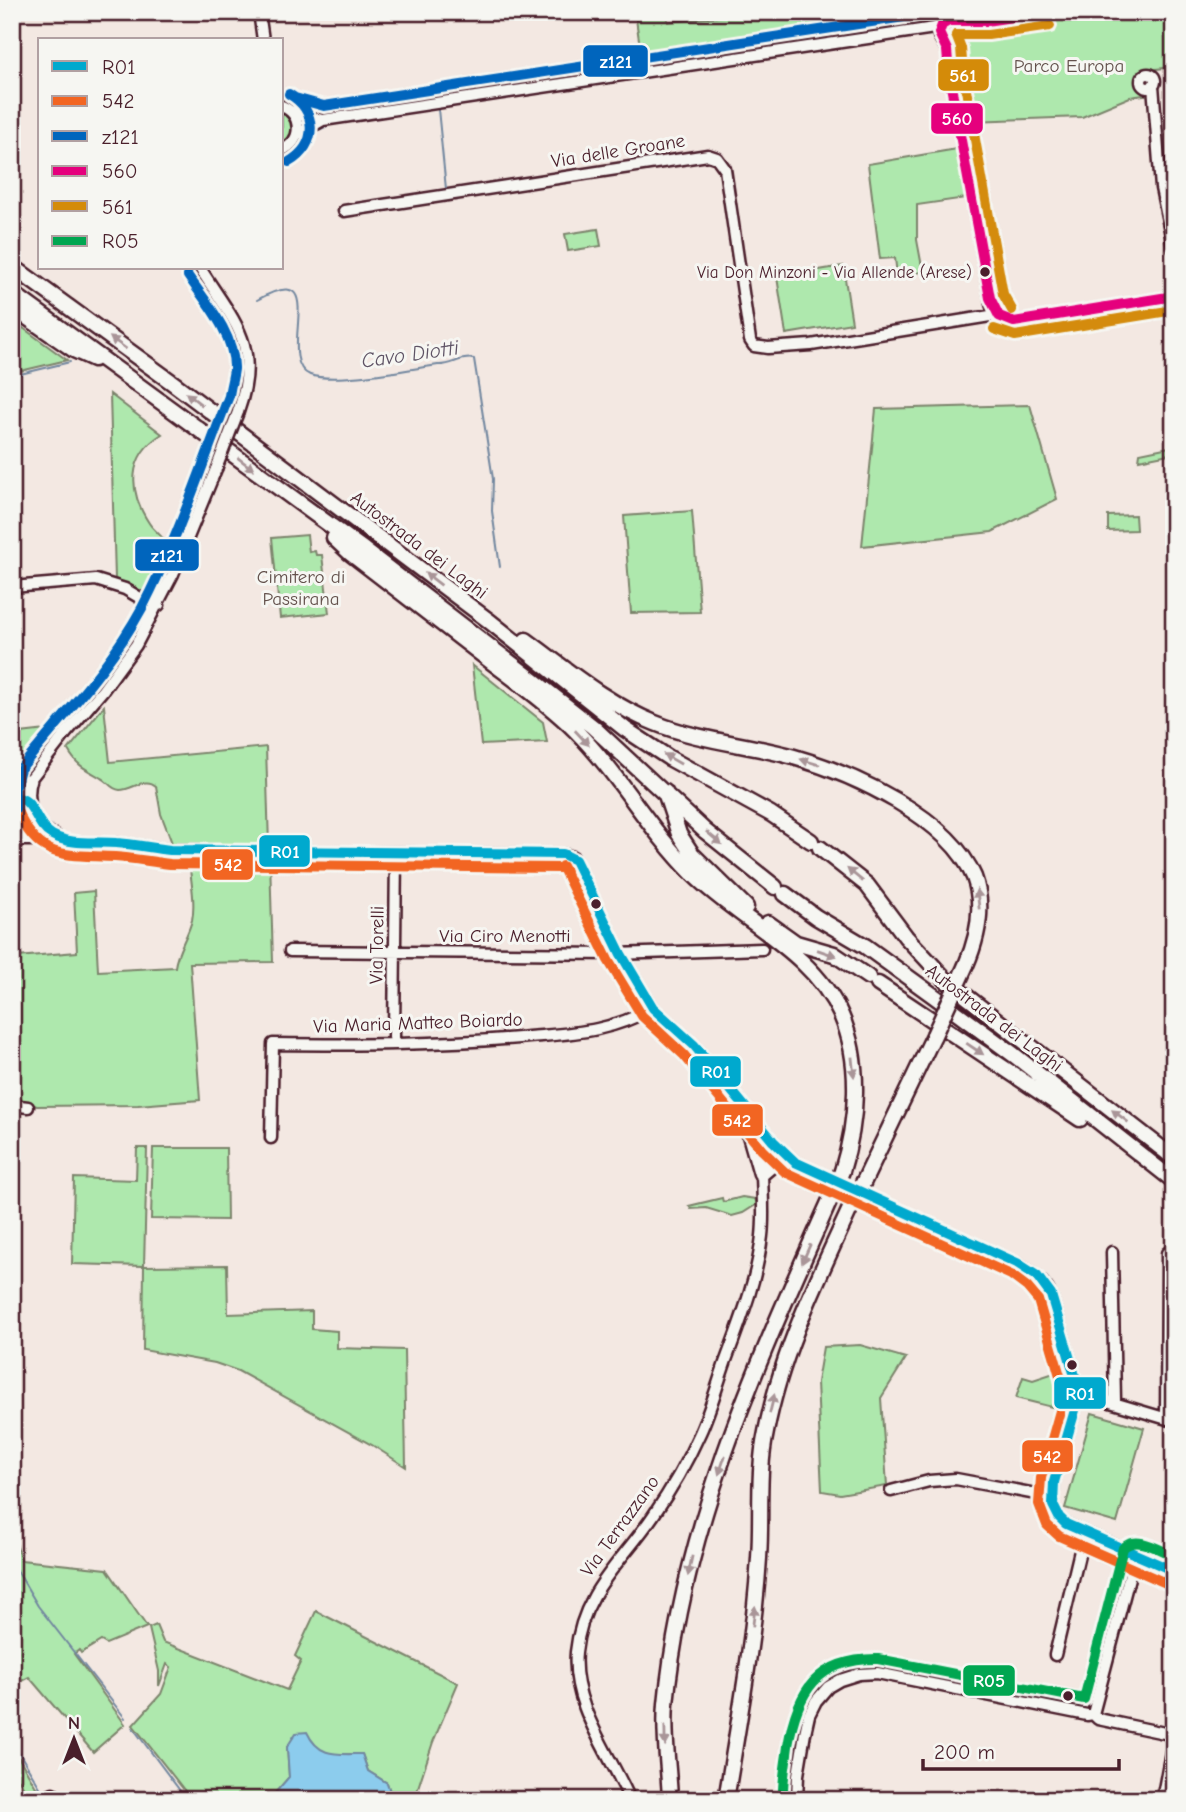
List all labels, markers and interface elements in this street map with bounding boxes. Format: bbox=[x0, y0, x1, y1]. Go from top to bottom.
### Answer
legend bbox=[38, 38, 284, 270]
line badge: z121 bbox=[582, 44, 649, 78]
text: z121 bbox=[600, 51, 632, 73]
text: R01 bbox=[102, 55, 136, 79]
park label: Parco Europa bbox=[1014, 55, 1124, 77]
line badge: 561 bbox=[937, 58, 990, 92]
text: 561 bbox=[949, 65, 977, 87]
text: 542 bbox=[102, 89, 135, 113]
line badge: 560 bbox=[930, 102, 984, 135]
text: 560 bbox=[942, 108, 972, 130]
text: z121 bbox=[102, 125, 139, 149]
street label: Via delle Groane bbox=[550, 130, 686, 172]
text: 560 bbox=[102, 159, 138, 183]
text: 561 bbox=[102, 195, 133, 219]
text: R05 bbox=[102, 229, 139, 253]
place label: Via Don Minzoni - Via Allende (Arese) bbox=[697, 263, 972, 282]
marker: Via Don Minzoni - Via Allende (Arese) bbox=[978, 265, 992, 279]
water label: Cavo Diotti bbox=[360, 335, 460, 373]
one-way arrow bbox=[109, 336, 127, 350]
one-way arrow bbox=[186, 392, 204, 407]
one-way arrow bbox=[237, 456, 255, 470]
street label: Autostrada dei Laghi bbox=[346, 486, 492, 604]
line badge: z121 bbox=[134, 538, 200, 572]
text: z121 bbox=[151, 545, 183, 567]
park label: Cimitero di Passirana bbox=[257, 566, 345, 610]
one-way arrow bbox=[424, 573, 442, 587]
one-way arrow bbox=[574, 729, 590, 746]
one-way arrow bbox=[662, 754, 682, 766]
one-way arrow bbox=[799, 756, 820, 766]
one-way arrow bbox=[705, 830, 722, 845]
line badge: R01 bbox=[258, 834, 311, 868]
text: R01 bbox=[270, 841, 300, 863]
line badge: 542 bbox=[201, 848, 254, 881]
text: 542 bbox=[214, 854, 242, 876]
one-way arrow bbox=[847, 868, 865, 883]
one-way arrow bbox=[972, 888, 983, 910]
unlabelled marker bbox=[589, 897, 603, 911]
street label: Via Torelli bbox=[365, 906, 389, 984]
street label: Via Ciro Menotti bbox=[439, 925, 571, 947]
one-way arrow bbox=[817, 948, 838, 959]
street label: Autostrada dei Laghi bbox=[921, 959, 1067, 1077]
street label: Via Maria Matteo Boiardo bbox=[313, 1008, 523, 1038]
one-way arrow bbox=[966, 1042, 984, 1056]
line badge: R01 bbox=[689, 1055, 742, 1088]
one-way arrow bbox=[847, 1056, 858, 1078]
text: R01 bbox=[701, 1061, 731, 1083]
line badge: 542 bbox=[711, 1103, 764, 1137]
one-way arrow bbox=[1111, 1109, 1129, 1124]
text: 542 bbox=[723, 1110, 751, 1132]
one-way arrow bbox=[800, 1244, 812, 1264]
unlabelled marker bbox=[1065, 1358, 1079, 1372]
line badge: R01 bbox=[1053, 1376, 1107, 1410]
text: R01 bbox=[1065, 1383, 1095, 1405]
one-way arrow bbox=[767, 1392, 778, 1414]
line badge: 542 bbox=[1021, 1439, 1074, 1473]
text: 542 bbox=[1033, 1446, 1061, 1468]
one-way arrow bbox=[716, 1454, 727, 1475]
street label: Via Terrazzano bbox=[576, 1471, 664, 1581]
one-way arrow bbox=[684, 1555, 695, 1577]
one-way arrow bbox=[748, 1605, 759, 1627]
line badge: R05 bbox=[962, 1664, 1016, 1697]
text: R05 bbox=[973, 1670, 1005, 1692]
unlabelled marker bbox=[1061, 1689, 1075, 1703]
north arrow bbox=[38, 1703, 108, 1773]
text: N bbox=[68, 1712, 80, 1734]
one-way arrow bbox=[660, 1725, 671, 1747]
scale bar bbox=[923, 1728, 1120, 1772]
text: 200 m bbox=[934, 1740, 995, 1764]

